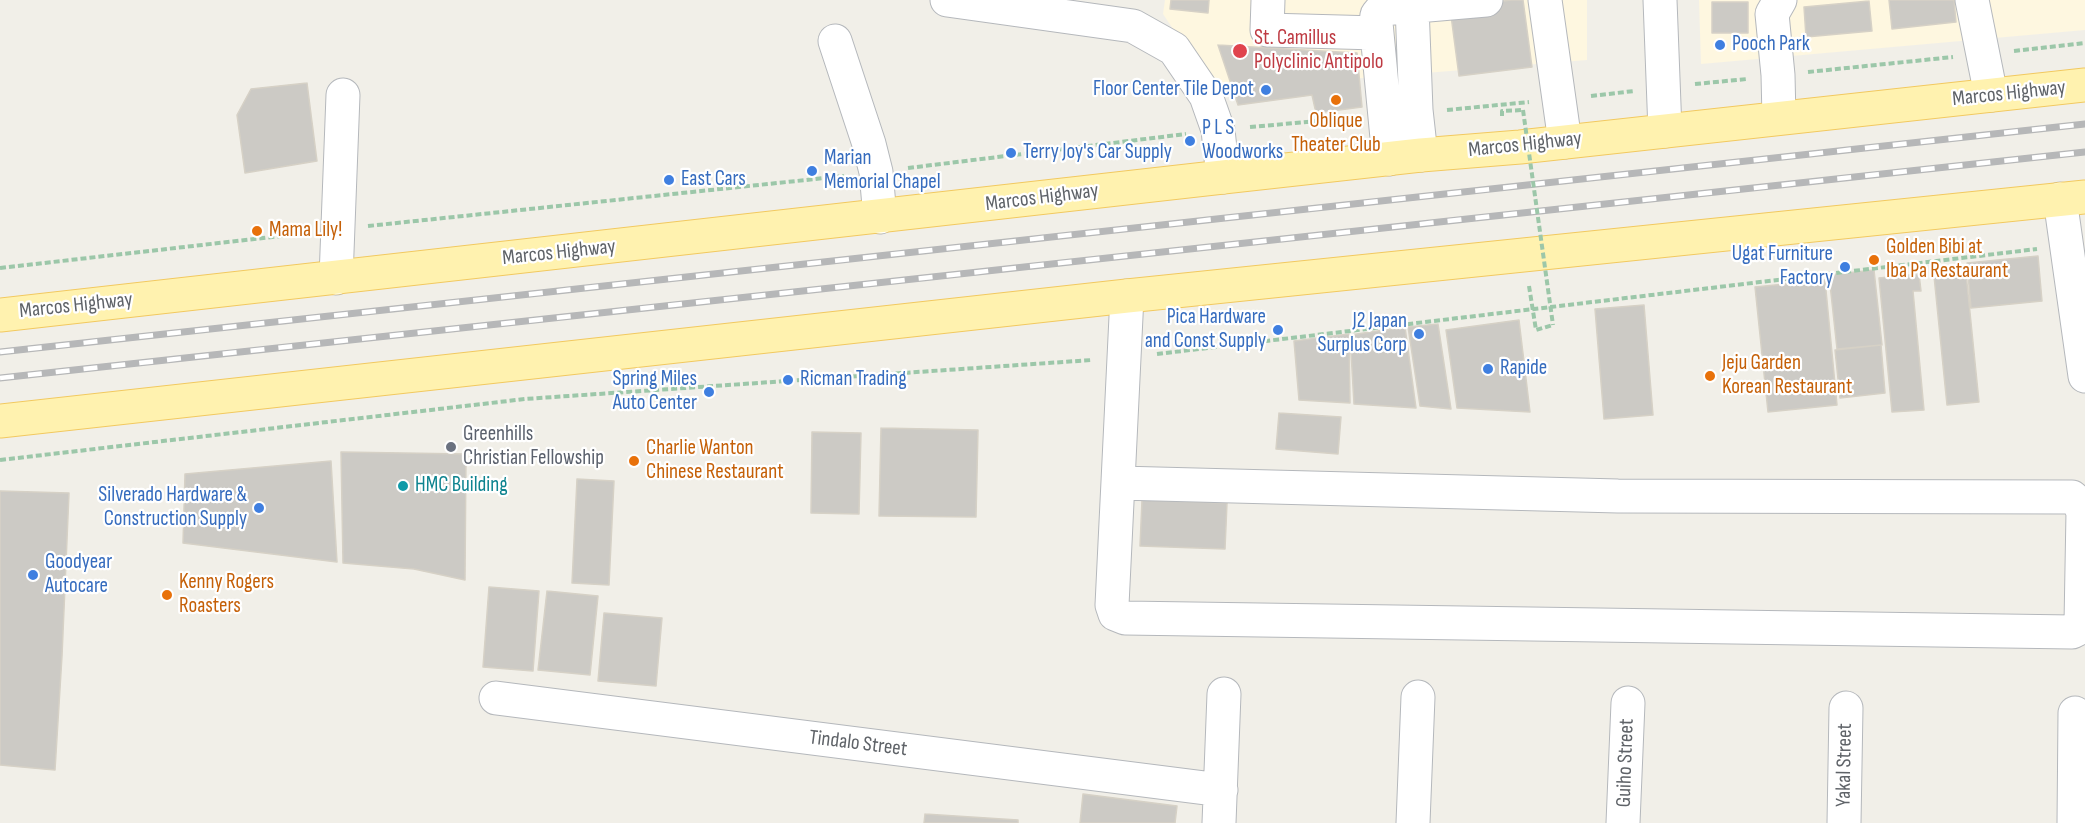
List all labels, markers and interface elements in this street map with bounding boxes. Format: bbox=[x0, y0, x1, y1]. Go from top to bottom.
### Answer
place label: St. Camillus Polyclinic Antipolo bbox=[1254, 26, 1384, 76]
place label: Pooch Park bbox=[1732, 32, 1810, 58]
marker: Pooch Park bbox=[1713, 38, 1727, 52]
marker: St. Camillus Polyclinic Antipolo bbox=[1231, 42, 1249, 60]
street label: Marcos Highway bbox=[1951, 76, 2067, 112]
place label: Floor Center Tile Depot bbox=[1093, 77, 1254, 103]
marker: Floor Center Tile Depot bbox=[1259, 83, 1273, 97]
marker: Oblique Theater Club bbox=[1329, 93, 1343, 107]
place label: Oblique Theater Club bbox=[1291, 109, 1381, 159]
place label: P L S Woodworks bbox=[1202, 116, 1283, 166]
street label: Marcos Highway bbox=[1467, 127, 1583, 163]
marker: P L S Woodworks bbox=[1183, 134, 1197, 148]
place label: Terry Joy's Car Supply bbox=[1023, 140, 1172, 166]
place label: Marian Memorial Chapel bbox=[824, 146, 941, 196]
marker: Terry Joy's Car Supply bbox=[1004, 146, 1018, 160]
marker: Marian Memorial Chapel bbox=[805, 164, 819, 178]
place label: East Cars bbox=[681, 167, 746, 193]
marker: East Cars bbox=[662, 173, 676, 187]
street label: Marcos Highway bbox=[984, 179, 1100, 217]
place label: Mama Lily! bbox=[269, 218, 342, 244]
marker: Mama Lily! bbox=[250, 224, 264, 238]
street label: Marcos Highway bbox=[501, 235, 617, 271]
place label: Golden Bibi at Iba Pa Restaurant bbox=[1886, 235, 2008, 285]
place label: Ugat Furniture Factory bbox=[1732, 242, 1833, 292]
marker: Golden Bibi at Iba Pa Restaurant bbox=[1867, 253, 1881, 267]
marker: Ugat Furniture Factory bbox=[1838, 260, 1852, 274]
street label: Marcos Highway bbox=[18, 288, 134, 324]
place label: Pica Hardware and Const Supply bbox=[1145, 305, 1266, 355]
place label: J2 Japan Surplus Corp bbox=[1318, 309, 1407, 359]
marker: Pica Hardware and Const Supply bbox=[1271, 323, 1285, 337]
marker: J2 Japan Surplus Corp bbox=[1412, 327, 1426, 341]
place label: Jeju Garden Korean Restaurant bbox=[1722, 351, 1852, 401]
place label: Rapide bbox=[1500, 356, 1547, 382]
marker: Rapide bbox=[1481, 362, 1495, 376]
place label: Spring Miles Auto Center bbox=[612, 367, 697, 417]
place label: Ricman Trading bbox=[800, 367, 907, 393]
marker: Jeju Garden Korean Restaurant bbox=[1703, 369, 1717, 383]
marker: Ricman Trading bbox=[781, 373, 795, 387]
marker: Spring Miles Auto Center bbox=[702, 385, 716, 399]
place label: Greenhills Christian Fellowship bbox=[463, 422, 604, 472]
place label: Charlie Wanton Chinese Restaurant bbox=[646, 436, 784, 486]
marker: Greenhills Christian Fellowship bbox=[444, 440, 458, 454]
marker: Charlie Wanton Chinese Restaurant bbox=[627, 454, 641, 468]
place label: HMC Building bbox=[415, 473, 508, 499]
marker: HMC Building bbox=[396, 479, 410, 493]
place label: Silverado Hardware & Construction Supply bbox=[98, 483, 247, 533]
marker: Silverado Hardware & Construction Supply bbox=[252, 501, 266, 515]
place label: Goodyear Autocare bbox=[45, 550, 112, 600]
marker: Goodyear Autocare bbox=[26, 568, 40, 582]
place label: Kenny Rogers Roasters bbox=[179, 570, 274, 620]
marker: Kenny Rogers Roasters bbox=[160, 588, 174, 602]
street label: Guiho Street bbox=[1612, 718, 1640, 808]
street label: Yakal Street bbox=[1832, 723, 1858, 807]
street label: Tindalo Street bbox=[808, 725, 908, 763]

